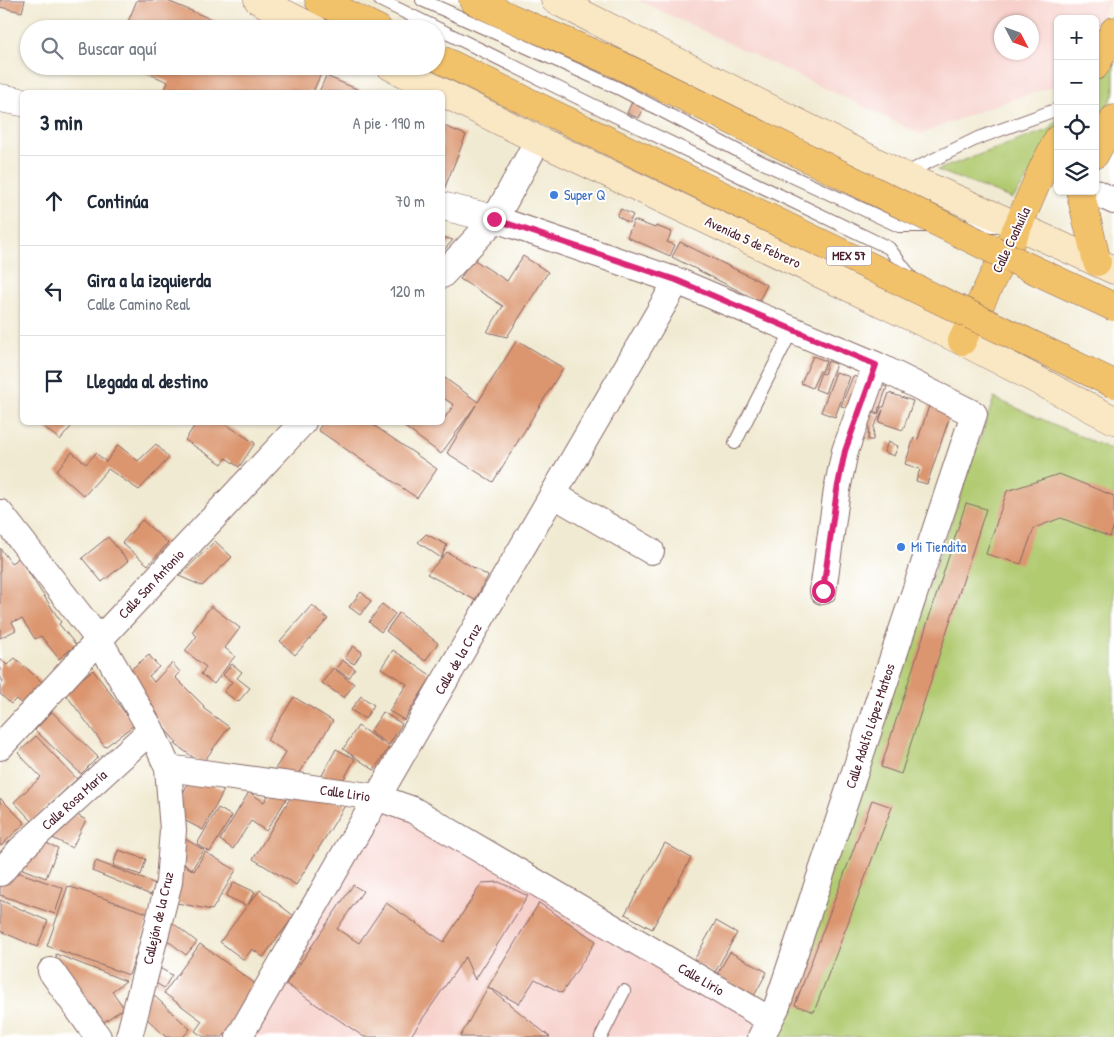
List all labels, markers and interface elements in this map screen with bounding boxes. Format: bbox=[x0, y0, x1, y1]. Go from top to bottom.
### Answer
north arrow bbox=[994, 15, 1039, 60]
map controls bbox=[1054, 15, 1099, 195]
button: + bbox=[1054, 15, 1099, 60]
search box bbox=[20, 20, 445, 75]
icon: search bbox=[38, 34, 66, 62]
text: Buscar aquí bbox=[78, 35, 157, 61]
button: − bbox=[1054, 60, 1099, 105]
button: locate bbox=[1054, 105, 1099, 150]
text: 3 min bbox=[40, 108, 83, 137]
text: A pie · 190 m bbox=[353, 112, 425, 134]
button: layers bbox=[1054, 150, 1099, 195]
place label: Super Q bbox=[564, 185, 605, 205]
icon: ahead bbox=[40, 187, 68, 215]
text: Continúa bbox=[87, 188, 148, 214]
marker: Super Q bbox=[548, 189, 560, 201]
text: 70 m bbox=[395, 190, 425, 212]
street label: Calle Coahuila bbox=[987, 203, 1034, 276]
route end bbox=[483, 208, 506, 231]
street label: Avenida 5 de Febrero bbox=[702, 211, 804, 272]
road number: MEX 57 bbox=[826, 247, 872, 266]
text: Gira a la izquierda bbox=[87, 267, 211, 293]
icon: left bbox=[40, 277, 68, 305]
text: 120 m bbox=[390, 280, 425, 302]
text: Calle Camino Real bbox=[87, 293, 190, 315]
icon: arrive bbox=[40, 367, 68, 395]
text: Llegada al destino bbox=[87, 368, 208, 394]
place label: Mi Tiendita bbox=[911, 537, 967, 556]
marker: Mi Tiendita bbox=[895, 541, 907, 553]
street label: Calle San Antonio bbox=[114, 545, 188, 622]
route start bbox=[812, 580, 835, 603]
street label: Calle de la Cruz bbox=[430, 620, 486, 698]
street label: Calle Adolfo López Mateos bbox=[840, 661, 900, 791]
street label: Calle Rosa María bbox=[37, 765, 111, 834]
street label: Calle Lirio bbox=[319, 780, 372, 805]
street label: Callejón de la Cruz bbox=[138, 870, 178, 966]
street label: Calle Lirio bbox=[675, 958, 728, 1000]

